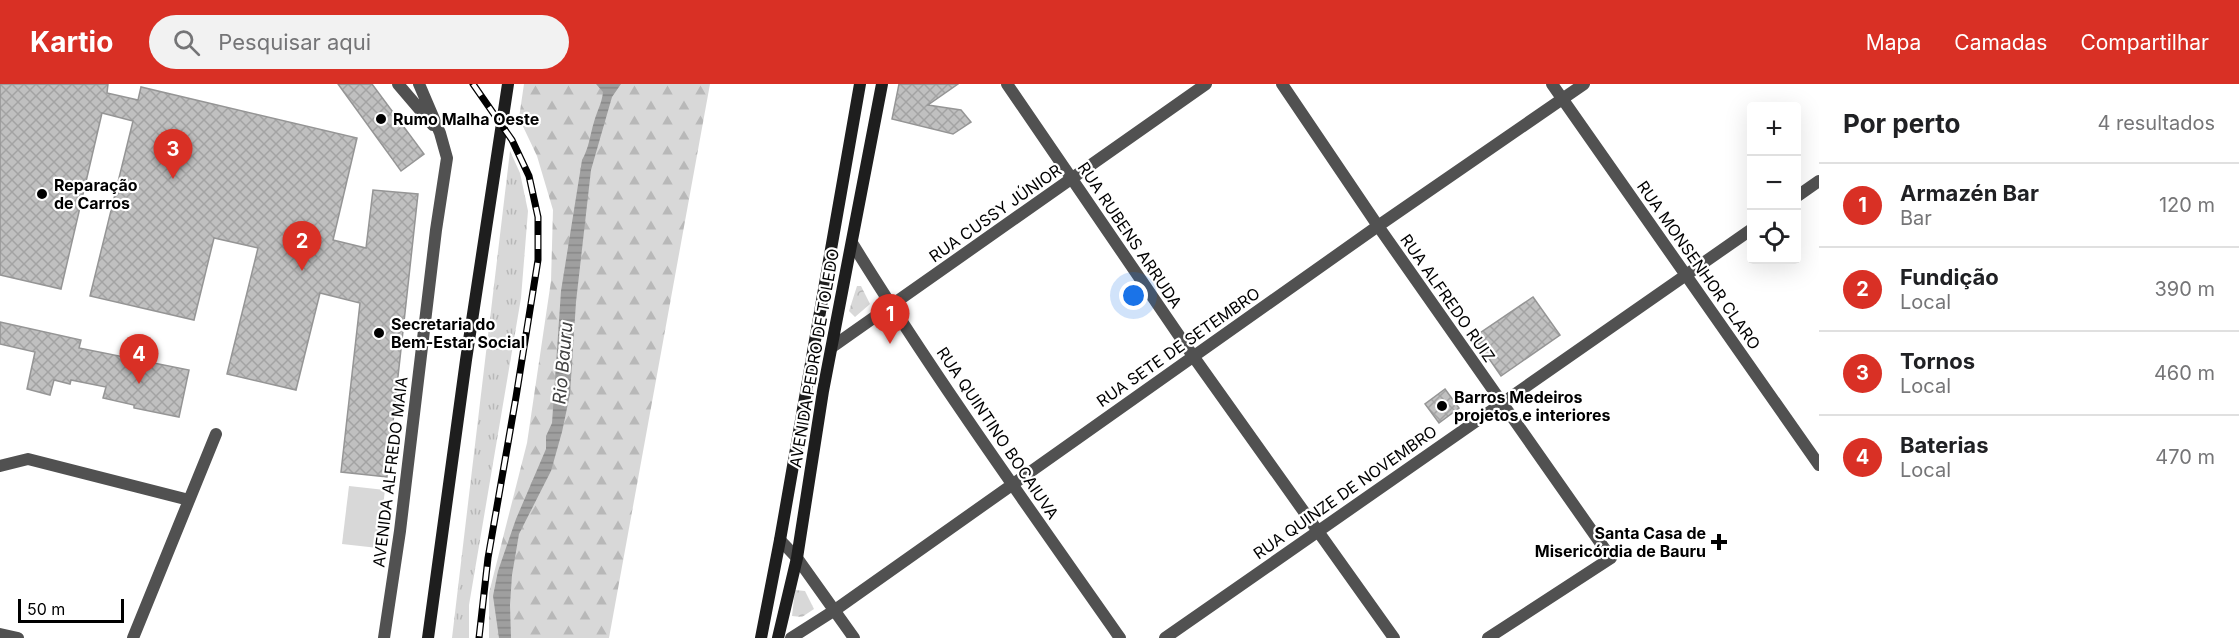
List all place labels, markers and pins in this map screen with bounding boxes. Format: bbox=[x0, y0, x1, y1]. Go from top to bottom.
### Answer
place label: Rumo Malha Oeste bbox=[393, 109, 539, 129]
marker: Rumo Malha Oeste bbox=[374, 112, 388, 126]
pin: 3 bbox=[154, 130, 192, 179]
place label: Reparação de Carros bbox=[54, 175, 138, 213]
marker: Reparação de Carros bbox=[35, 187, 49, 201]
pin: 2 bbox=[282, 222, 322, 271]
pin: 1 bbox=[870, 294, 910, 344]
place label: Secretaria do Bem-Estar Social bbox=[391, 314, 525, 352]
marker: Secretaria do Bem-Estar Social bbox=[372, 326, 386, 340]
pin: 4 bbox=[120, 334, 158, 384]
place label: Barros Medeiros projetos e interiores bbox=[1454, 387, 1610, 425]
marker: Barros Medeiros projetos e interiores bbox=[1435, 399, 1449, 413]
place label: Santa Casa de Misericórdia de Bauru bbox=[1535, 523, 1706, 561]
marker: Santa Casa de Misericórdia de Bauru bbox=[1710, 533, 1728, 551]

